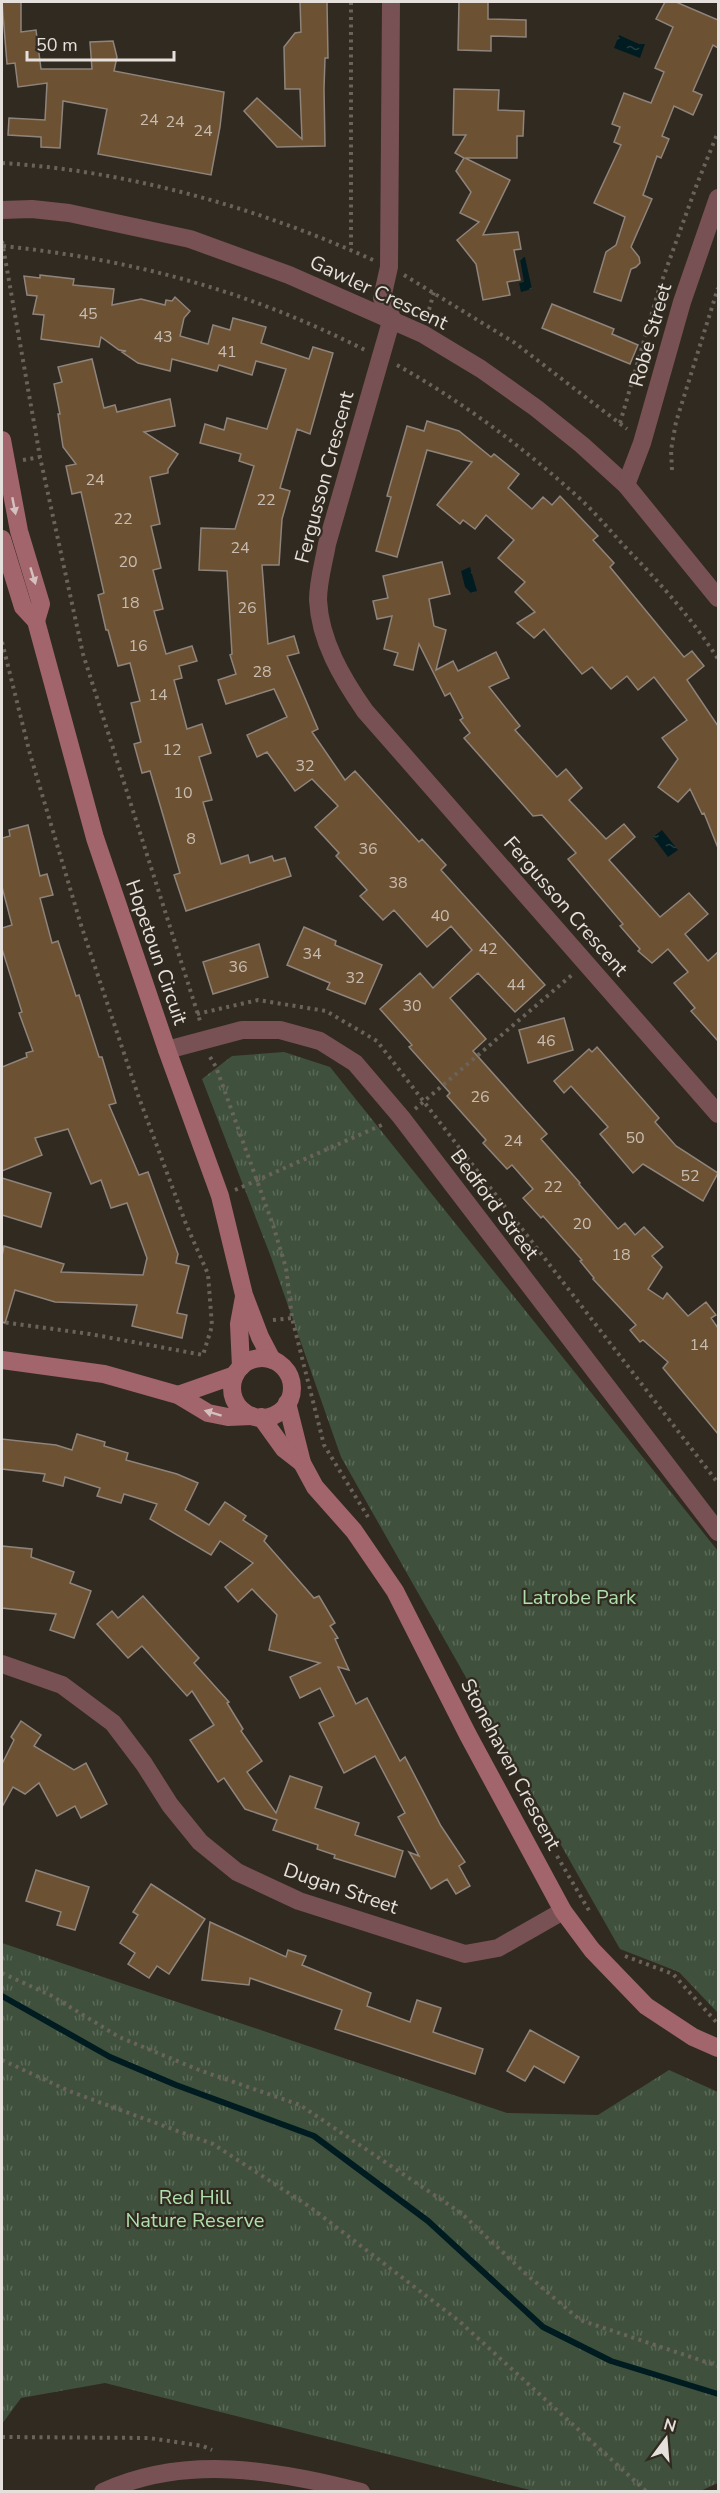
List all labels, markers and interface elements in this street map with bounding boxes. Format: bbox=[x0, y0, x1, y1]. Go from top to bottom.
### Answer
scale bar bbox=[27, 24, 174, 62]
text: 50 m bbox=[36, 33, 78, 57]
house number: 24 bbox=[139, 109, 159, 131]
house number: 24 bbox=[165, 111, 185, 133]
house number: 24 bbox=[193, 120, 213, 142]
street label: Gawler Crescent bbox=[305, 249, 453, 337]
street label: Robe Street bbox=[623, 279, 678, 390]
house number: 45 bbox=[78, 303, 98, 325]
house number: 43 bbox=[153, 326, 173, 348]
house number: 41 bbox=[217, 341, 237, 363]
street label: Fergusson Crescent bbox=[289, 387, 361, 566]
house number: 24 bbox=[85, 469, 105, 491]
house number: 22 bbox=[256, 489, 276, 511]
one-way arrow bbox=[10, 497, 19, 516]
house number: 22 bbox=[113, 508, 133, 530]
house number: 24 bbox=[230, 537, 250, 559]
house number: 20 bbox=[118, 551, 138, 573]
one-way arrow bbox=[29, 567, 38, 585]
house number: 18 bbox=[120, 592, 140, 614]
house number: 26 bbox=[237, 597, 257, 619]
house number: 16 bbox=[128, 635, 148, 657]
house number: 28 bbox=[252, 661, 272, 683]
house number: 14 bbox=[148, 684, 168, 706]
house number: 12 bbox=[162, 739, 182, 761]
house number: 32 bbox=[295, 755, 315, 777]
house number: 10 bbox=[173, 782, 193, 804]
house number: 8 bbox=[186, 828, 196, 850]
street label: Fergusson Crescent bbox=[497, 831, 634, 983]
house number: 36 bbox=[358, 838, 378, 860]
house number: 38 bbox=[388, 872, 408, 894]
street label: Hopetoun Circuit bbox=[119, 876, 194, 1029]
house number: 40 bbox=[430, 905, 450, 927]
house number: 42 bbox=[478, 938, 498, 960]
house number: 34 bbox=[302, 943, 322, 965]
house number: 36 bbox=[228, 956, 248, 978]
house number: 32 bbox=[345, 967, 365, 989]
house number: 44 bbox=[506, 974, 526, 996]
house number: 30 bbox=[402, 995, 422, 1017]
house number: 46 bbox=[536, 1030, 556, 1052]
house number: 26 bbox=[470, 1086, 490, 1108]
house number: 50 bbox=[625, 1127, 645, 1149]
house number: 24 bbox=[503, 1130, 523, 1152]
street label: Bedford Street bbox=[444, 1144, 546, 1266]
house number: 52 bbox=[680, 1165, 700, 1187]
house number: 22 bbox=[543, 1176, 563, 1198]
house number: 20 bbox=[572, 1213, 592, 1235]
house number: 18 bbox=[611, 1244, 631, 1266]
house number: 14 bbox=[689, 1334, 709, 1356]
one-way arrow bbox=[204, 1408, 222, 1417]
park label: Latrobe Park bbox=[522, 1584, 637, 1611]
street label: Stonehaven Crescent bbox=[454, 1674, 568, 1855]
street label: Dugan Street bbox=[280, 1856, 403, 1921]
park label: Red Hill Nature Reserve bbox=[125, 2184, 265, 2234]
north arrow bbox=[636, 2409, 696, 2469]
text: N bbox=[661, 2413, 679, 2438]

